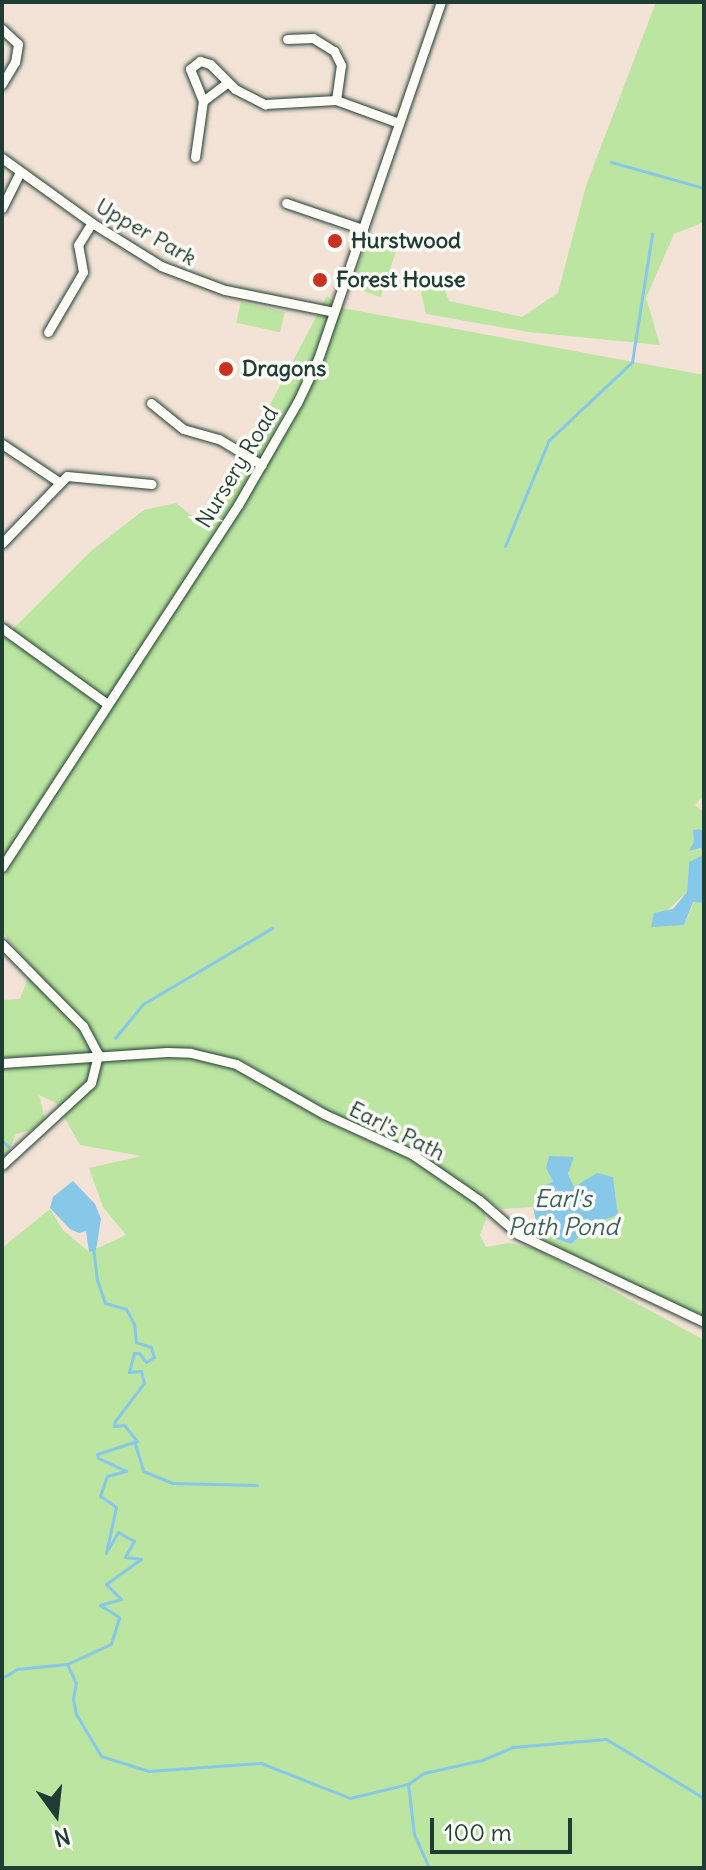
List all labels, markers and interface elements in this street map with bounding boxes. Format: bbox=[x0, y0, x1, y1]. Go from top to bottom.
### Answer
street label: Upper Park bbox=[91, 193, 201, 271]
place label: Hurstwood bbox=[351, 228, 461, 254]
marker: Hurstwood bbox=[326, 232, 344, 250]
place label: Forest House bbox=[336, 267, 466, 293]
marker: Forest House bbox=[311, 271, 329, 289]
place label: Dragons bbox=[242, 356, 326, 382]
marker: Dragons bbox=[217, 360, 235, 378]
street label: Nursery Road bbox=[190, 401, 284, 533]
street label: Earl's Path bbox=[345, 1096, 449, 1166]
water label: Earl's Path Pond bbox=[508, 1185, 618, 1241]
north arrow bbox=[16, 1774, 96, 1854]
scale bar bbox=[434, 1802, 576, 1852]
text: 100 m bbox=[444, 1817, 512, 1847]
text: N bbox=[51, 1822, 73, 1853]

